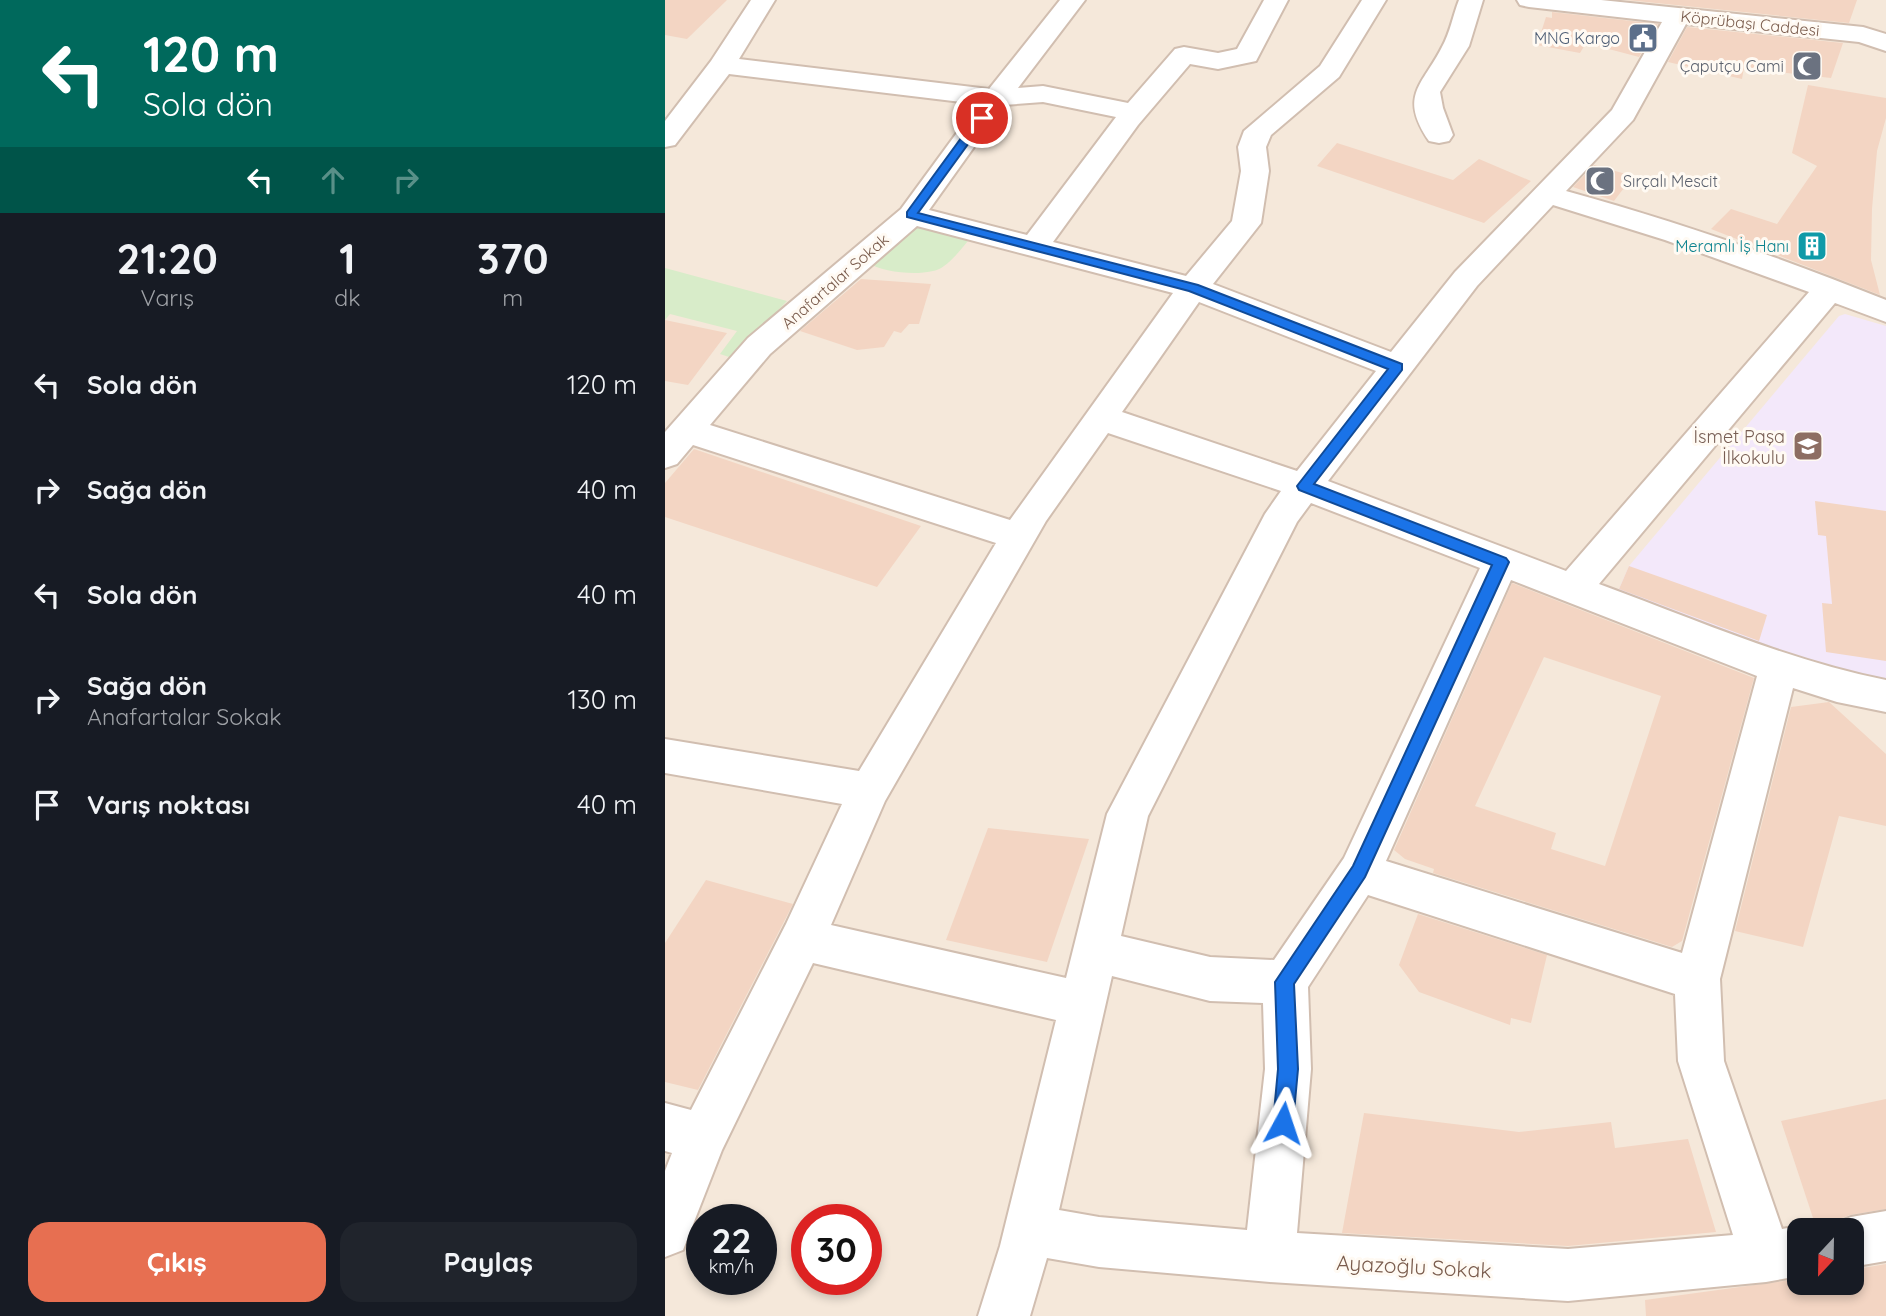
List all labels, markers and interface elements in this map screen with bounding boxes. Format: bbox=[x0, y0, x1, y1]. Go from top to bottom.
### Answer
street label: Köprübaşı Caddesi bbox=[1680, 6, 1820, 40]
public building icon: MNG Kargo bbox=[1626, 21, 1660, 55]
text: 120 m bbox=[143, 23, 279, 84]
icon: left bbox=[28, 28, 119, 119]
place label: MNG Kargo bbox=[1534, 28, 1620, 48]
mosque icon: Çaputçu Cami bbox=[1790, 49, 1824, 83]
place label: Çaputçu Cami bbox=[1680, 56, 1784, 76]
text: Sola dön bbox=[143, 84, 273, 124]
pin bbox=[952, 88, 1012, 148]
icon: arrive bbox=[963, 99, 1001, 137]
icon: left bbox=[241, 161, 279, 199]
icon: ahead bbox=[314, 161, 352, 199]
icon: right bbox=[387, 161, 425, 199]
mosque icon: Sırçalı Mescit bbox=[1583, 164, 1617, 198]
place label: Sırçalı Mescit bbox=[1623, 171, 1718, 191]
street label: Anafartalar Sokak bbox=[777, 229, 893, 333]
building icon: Meramlı İş Hanı bbox=[1795, 229, 1829, 263]
text: 21:20 bbox=[116, 232, 218, 285]
text: 1 bbox=[339, 232, 356, 285]
text: 370 bbox=[477, 232, 549, 285]
place label: Meramlı İş Hanı bbox=[1675, 236, 1789, 256]
text: Varış bbox=[140, 283, 194, 312]
text: dk bbox=[334, 283, 361, 312]
text: m bbox=[502, 283, 523, 312]
icon: left bbox=[28, 366, 66, 404]
text: Sola dön bbox=[87, 368, 197, 401]
text: 120 m bbox=[567, 368, 637, 401]
place label: İsmet Paşa İlkokulu bbox=[1694, 425, 1785, 469]
school or university icon: İsmet Paşa İlkokulu bbox=[1791, 429, 1825, 463]
icon: right bbox=[28, 471, 66, 509]
text: Sağa dön bbox=[87, 473, 207, 506]
text: 40 m bbox=[577, 473, 637, 506]
icon: left bbox=[28, 576, 66, 614]
text: Sola dön bbox=[87, 578, 197, 611]
text: 40 m bbox=[577, 578, 637, 611]
text: Sağa dön bbox=[87, 669, 207, 702]
icon: right bbox=[28, 681, 66, 719]
text: 130 m bbox=[567, 683, 637, 716]
text: Anafartalar Sokak bbox=[87, 702, 282, 731]
icon: arrive bbox=[28, 786, 66, 824]
text: Varış noktası bbox=[87, 788, 250, 821]
text: 40 m bbox=[577, 788, 637, 821]
position arrow bbox=[1246, 1086, 1320, 1160]
speed limit sign: 30 bbox=[791, 1204, 882, 1295]
text: 22 bbox=[712, 1218, 751, 1262]
north arrow bbox=[1787, 1218, 1864, 1295]
map controls bbox=[1787, 1218, 1864, 1295]
button: Çıkış bbox=[28, 1222, 326, 1302]
button: Paylaş bbox=[340, 1222, 637, 1302]
street label: Ayazoğlu Sokak bbox=[1336, 1249, 1492, 1283]
text: km/h bbox=[709, 1255, 754, 1278]

